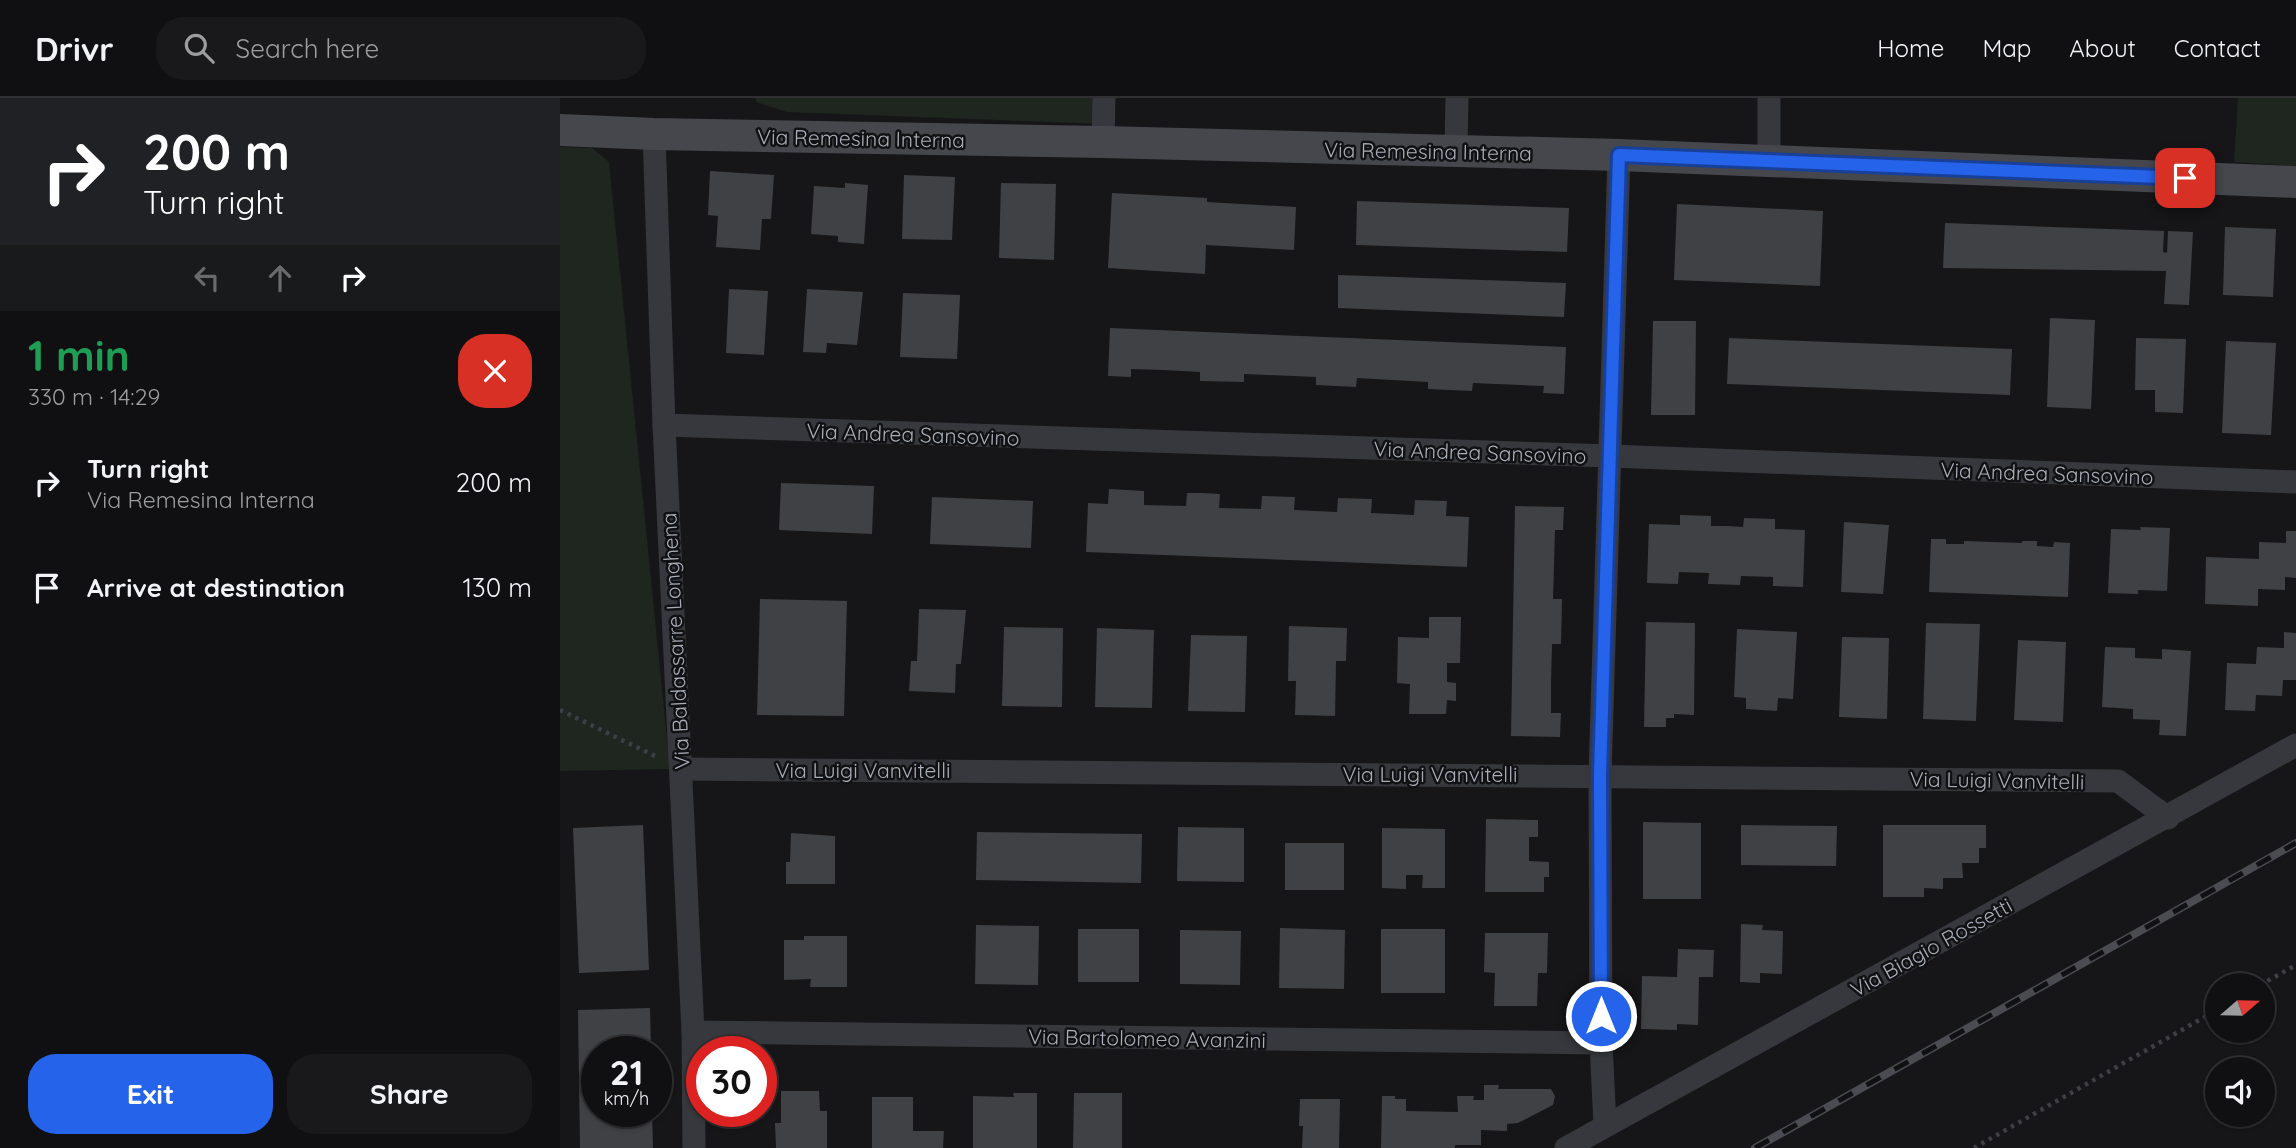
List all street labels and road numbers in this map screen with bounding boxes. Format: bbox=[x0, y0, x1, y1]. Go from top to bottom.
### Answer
street label: Via Remesina Interna bbox=[757, 123, 965, 153]
street label: Via Remesina Interna bbox=[1324, 136, 1532, 166]
street label: Via Andrea Sansovino bbox=[806, 417, 1020, 451]
street label: Via Andrea Sansovino bbox=[1373, 435, 1587, 469]
street label: Via Andrea Sansovino bbox=[1940, 456, 2154, 490]
street label: Via Baldassarre Longhena bbox=[655, 512, 695, 770]
street label: Via Luigi Vanvitelli bbox=[776, 757, 950, 783]
street label: Via Luigi Vanvitelli bbox=[1343, 761, 1517, 787]
street label: Via Luigi Vanvitelli bbox=[1909, 765, 2085, 795]
street label: Via Biagio Rossetti bbox=[1846, 892, 2016, 1002]
street label: Via Bartolomeo Avanzini bbox=[1028, 1023, 1266, 1053]

